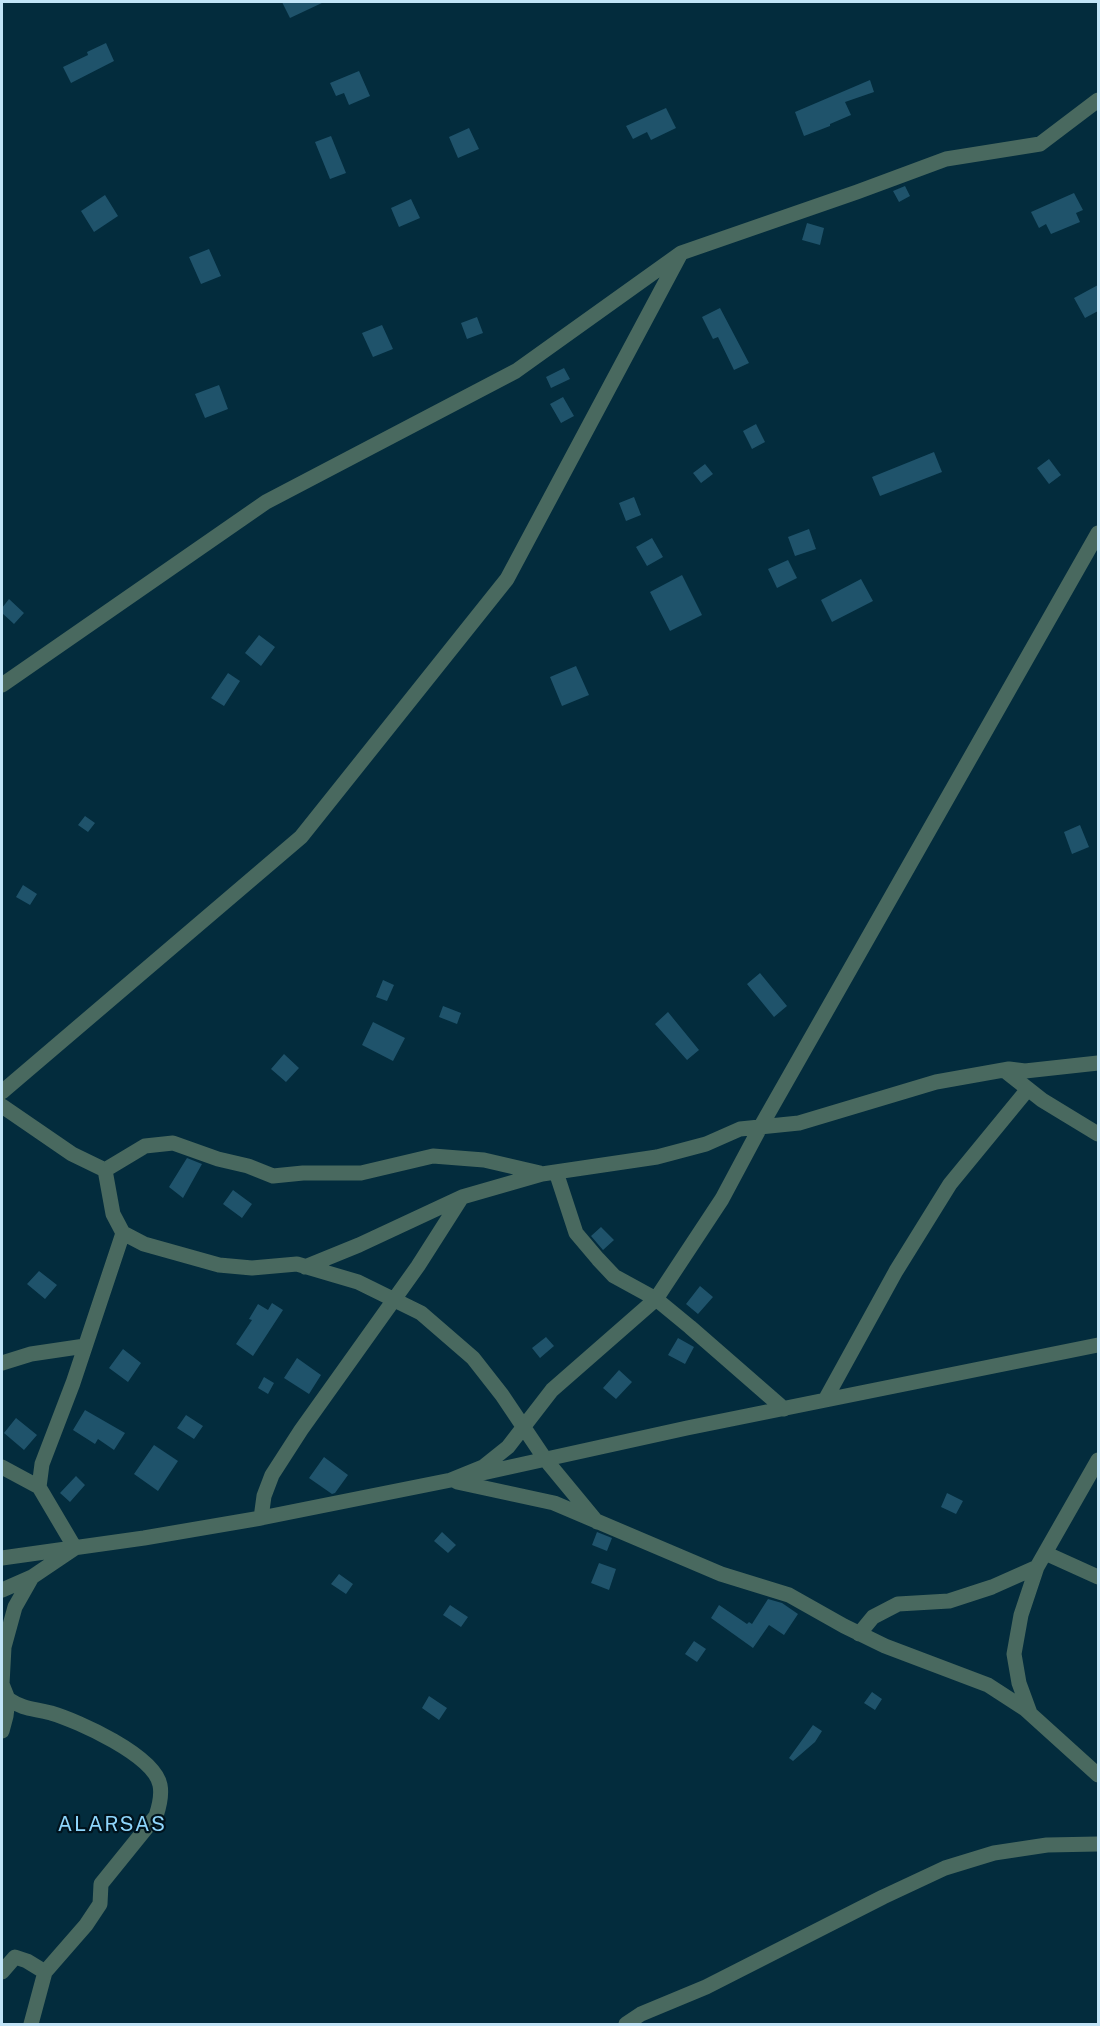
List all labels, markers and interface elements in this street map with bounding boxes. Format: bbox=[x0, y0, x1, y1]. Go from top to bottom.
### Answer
district label: ALARSAS bbox=[58, 1812, 166, 1838]

